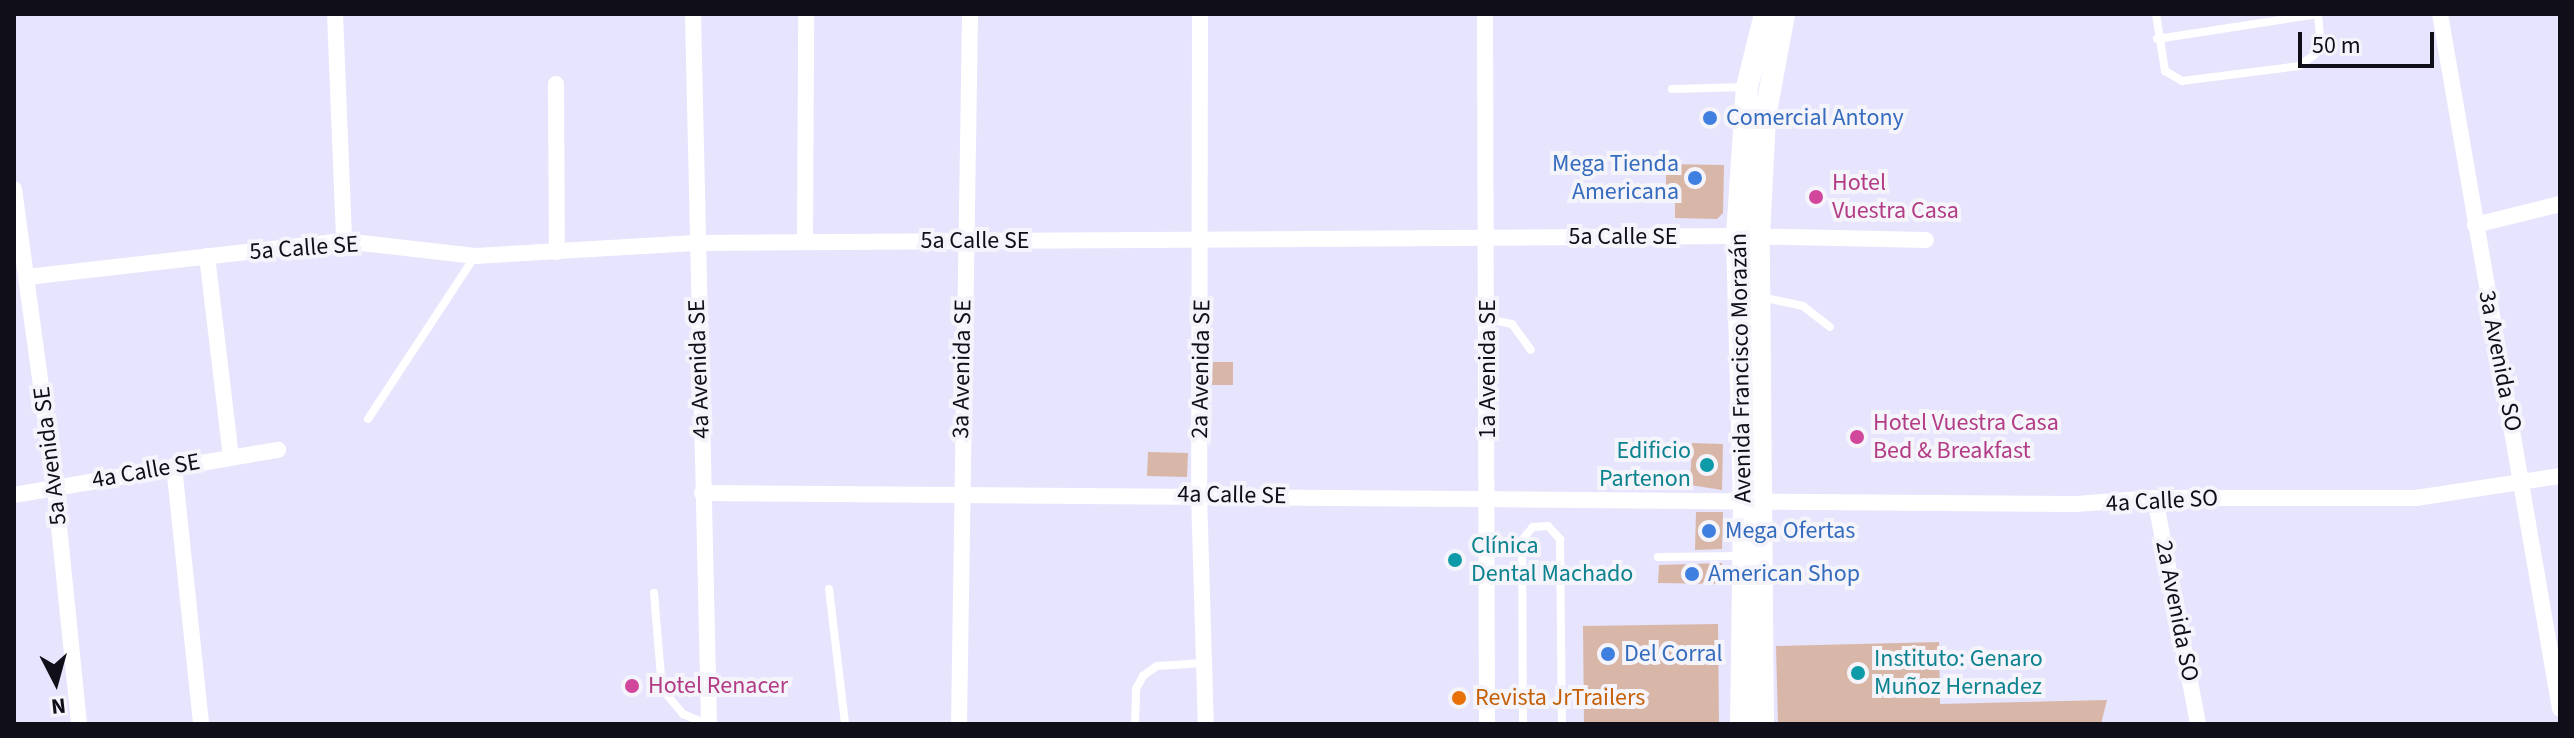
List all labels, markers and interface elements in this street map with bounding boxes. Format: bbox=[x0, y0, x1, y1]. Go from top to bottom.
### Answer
scale bar bbox=[2302, 16, 2438, 66]
text: 50 m bbox=[2312, 28, 2361, 63]
place label: Comercial Antony bbox=[1726, 104, 1904, 132]
marker: Comercial Antony bbox=[1701, 109, 1719, 127]
place label: Mega Tienda Americana bbox=[1552, 150, 1679, 206]
marker: Mega Tienda Americana bbox=[1686, 169, 1704, 187]
place label: Hotel Vuestra Casa bbox=[1832, 169, 1959, 225]
marker: Hotel Vuestra Casa bbox=[1807, 188, 1825, 206]
street label: 5a Calle SE bbox=[1568, 223, 1678, 251]
street label: 5a Calle SE bbox=[920, 227, 1030, 255]
street label: 5a Calle SE bbox=[249, 230, 359, 266]
street label: Avenida Francisco Morazán bbox=[1724, 233, 1758, 503]
street label: 3a Avenida SO bbox=[2472, 288, 2528, 434]
street label: 4a Avenida SE bbox=[682, 299, 716, 439]
street label: 3a Avenida SE bbox=[946, 299, 978, 439]
street label: 2a Avenida SE bbox=[1185, 299, 1217, 439]
street label: 1a Avenida SE bbox=[1474, 299, 1502, 439]
street label: 5a Avenida SE bbox=[27, 385, 73, 527]
place label: Hotel Vuestra Casa Bed & Breakfast bbox=[1873, 409, 2059, 465]
marker: Hotel Vuestra Casa Bed & Breakfast bbox=[1848, 428, 1866, 446]
place label: Edificio Partenon bbox=[1599, 437, 1691, 493]
street label: 4a Calle SE bbox=[90, 447, 202, 495]
marker: Edificio Partenon bbox=[1698, 456, 1716, 474]
street label: 4a Calle SE bbox=[1177, 480, 1287, 510]
street label: 4a Calle SO bbox=[2105, 484, 2219, 518]
place label: Mega Ofertas bbox=[1725, 517, 1855, 545]
marker: Mega Ofertas bbox=[1700, 522, 1718, 540]
place label: Clínica Dental Machado bbox=[1471, 532, 1633, 588]
street label: 2a Avenida SO bbox=[2149, 538, 2205, 684]
marker: Clínica Dental Machado bbox=[1446, 551, 1464, 569]
place label: American Shop bbox=[1708, 560, 1860, 588]
marker: American Shop bbox=[1683, 565, 1701, 583]
place label: Del Corral bbox=[1624, 640, 1723, 668]
north arrow bbox=[16, 642, 96, 722]
marker: Del Corral bbox=[1599, 645, 1617, 663]
place label: Instituto: Genaro Muñoz Hernadez bbox=[1874, 645, 2043, 701]
marker: Instituto: Genaro Muñoz Hernadez bbox=[1849, 664, 1867, 682]
place label: Hotel Renacer bbox=[648, 672, 788, 700]
marker: Hotel Renacer bbox=[623, 677, 641, 695]
place label: Revista JrTrailers bbox=[1475, 684, 1645, 712]
text: N bbox=[50, 689, 67, 723]
marker: Revista JrTrailers bbox=[1450, 689, 1468, 707]

